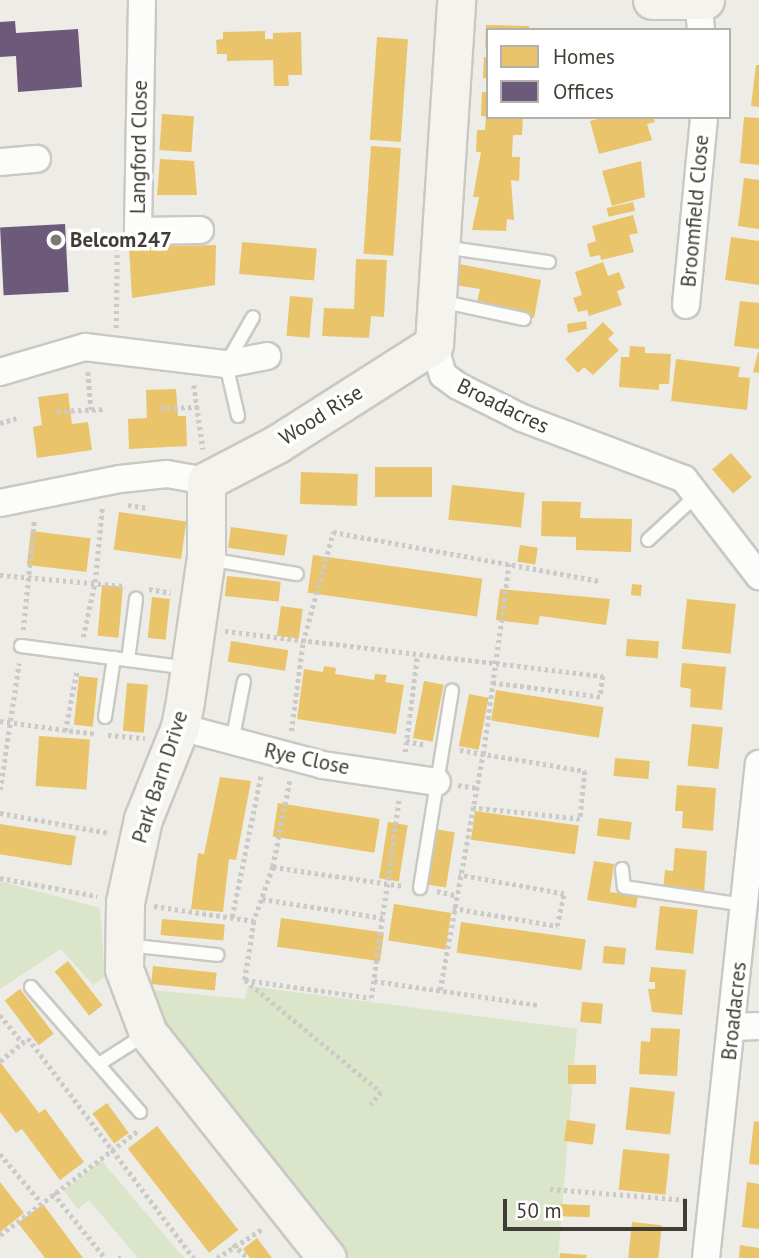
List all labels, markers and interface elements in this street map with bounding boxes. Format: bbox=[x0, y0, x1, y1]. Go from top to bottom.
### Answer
legend bbox=[486, 28, 731, 119]
text: Homes bbox=[553, 43, 615, 70]
text: Offices bbox=[553, 78, 614, 105]
street label: Langford Close bbox=[125, 80, 153, 214]
street label: Broomfield Close bbox=[676, 134, 714, 288]
place label: Belcom247 bbox=[70, 227, 172, 253]
marker: Belcom247 bbox=[48, 232, 64, 248]
street label: Broadacres bbox=[453, 373, 553, 439]
street label: Wood Rise bbox=[275, 380, 367, 450]
street label: Park Barn Drive bbox=[127, 707, 193, 847]
street label: Rye Close bbox=[262, 738, 352, 780]
street label: Broadacres bbox=[716, 960, 752, 1062]
scale bar bbox=[507, 1184, 691, 1228]
text: 50 m bbox=[516, 1197, 562, 1224]

